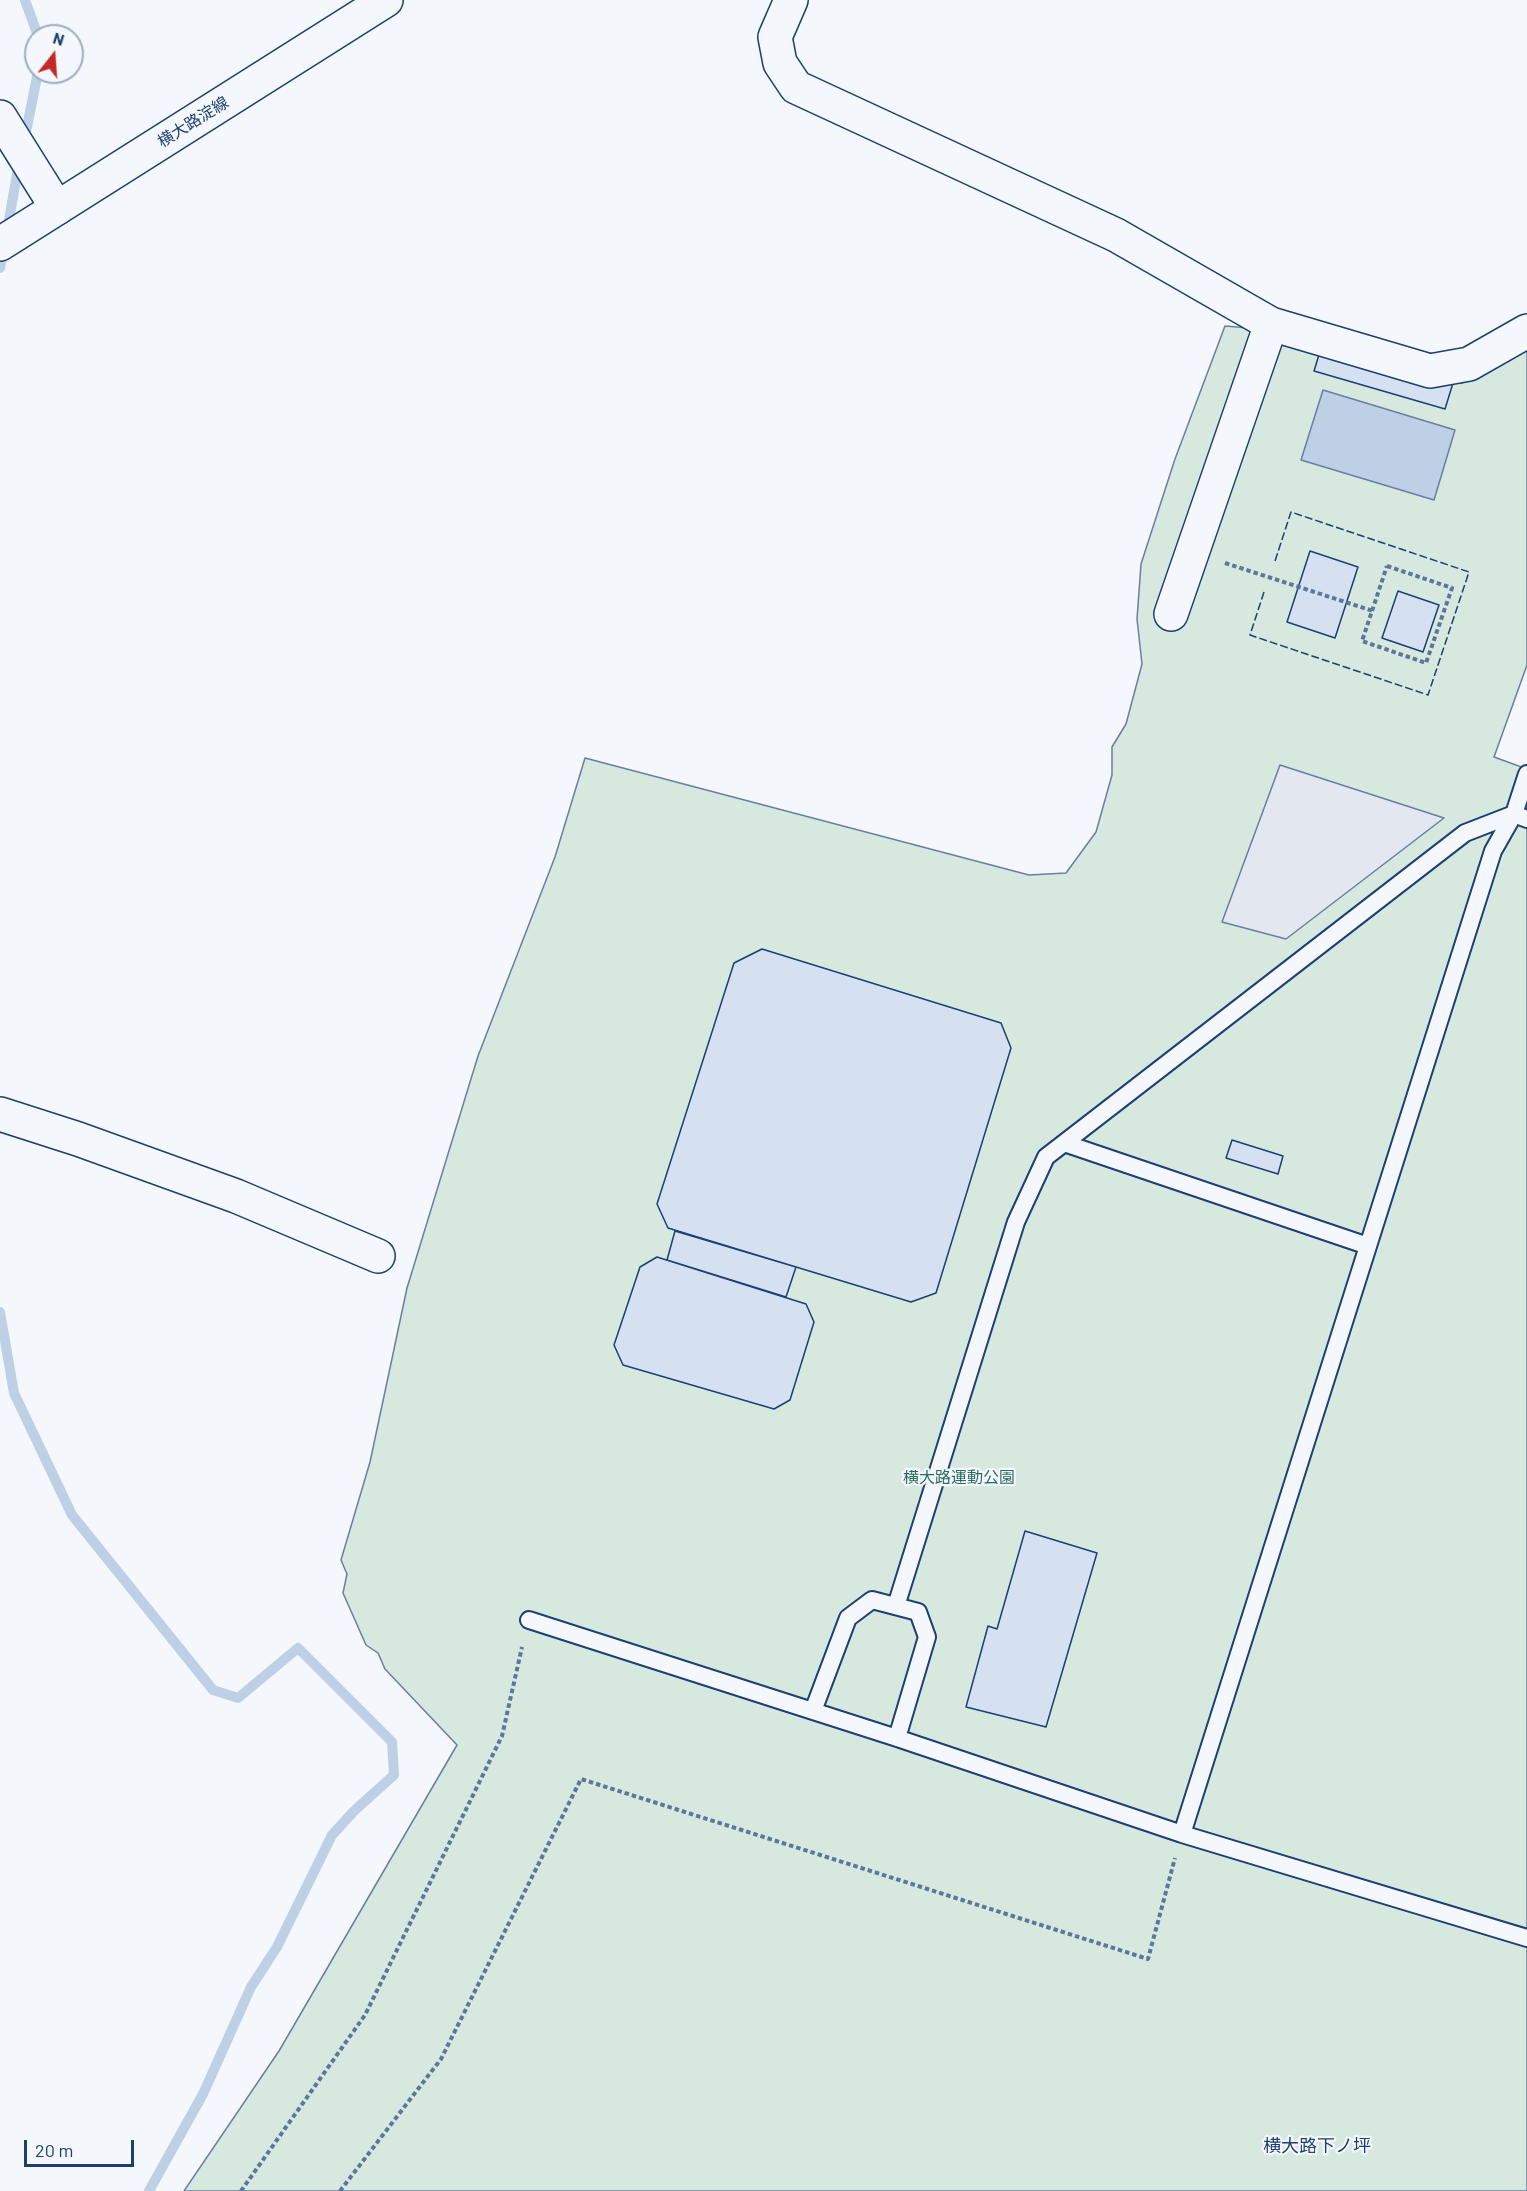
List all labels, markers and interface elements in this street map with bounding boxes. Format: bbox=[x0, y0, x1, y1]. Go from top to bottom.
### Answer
north arrow bbox=[24, 24, 84, 84]
text: N bbox=[51, 28, 67, 49]
street label: 横大路淀線 bbox=[154, 93, 232, 151]
park label: 横大路運動公園 bbox=[903, 1468, 1015, 1488]
scale bar bbox=[27, 2128, 136, 2166]
district label: 横大路下ノ坪 bbox=[1263, 2135, 1371, 2157]
text: 20 m bbox=[35, 2139, 73, 2161]

